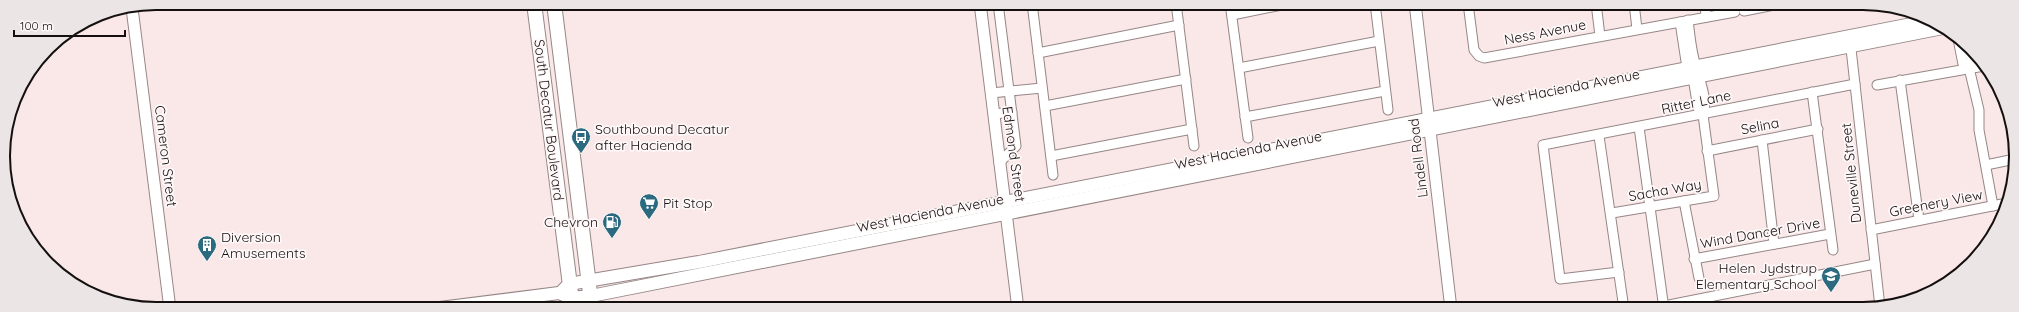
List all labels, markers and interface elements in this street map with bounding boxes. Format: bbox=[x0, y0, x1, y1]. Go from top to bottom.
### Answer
scale bar bbox=[14, 12, 125, 38]
street label: Ness Avenue bbox=[1503, 15, 1588, 49]
text: 100 m bbox=[20, 18, 53, 33]
street label: South Decatur Boulevard bbox=[530, 38, 568, 202]
street label: West Hacienda Avenue bbox=[1491, 65, 1641, 111]
street label: Ritter Lane bbox=[1659, 86, 1733, 118]
street label: Cameron Street bbox=[151, 104, 181, 208]
street label: Edmond Street bbox=[998, 105, 1030, 203]
street label: Selina bbox=[1739, 113, 1781, 139]
street label: Lindell Road bbox=[1404, 117, 1432, 199]
place label: Southbound Decatur after Hacienda bbox=[595, 120, 730, 154]
street label: Duneville Street bbox=[1837, 122, 1865, 224]
bus stop icon: Southbound Decatur after Hacienda bbox=[570, 126, 592, 154]
street label: West Hacienda Avenue bbox=[1173, 127, 1323, 173]
street label: Sacha Way bbox=[1627, 175, 1703, 205]
street label: Greenery View bbox=[1888, 185, 1985, 221]
street label: West Hacienda Avenue bbox=[855, 190, 1005, 236]
supermarket icon: Pit Stop bbox=[638, 192, 660, 220]
place label: Pit Stop bbox=[663, 194, 712, 212]
fuel station icon: Chevron bbox=[601, 211, 623, 239]
place label: Chevron bbox=[544, 213, 598, 231]
street label: Wind Dancer Drive bbox=[1699, 214, 1822, 252]
place label: Diversion Amusements bbox=[221, 228, 306, 262]
building icon: Diversion Amusements bbox=[196, 234, 218, 262]
place label: Helen Jydstrup Elementary School bbox=[1696, 259, 1817, 293]
school or university icon: Helen Jydstrup Elementary School bbox=[1820, 265, 1842, 293]

